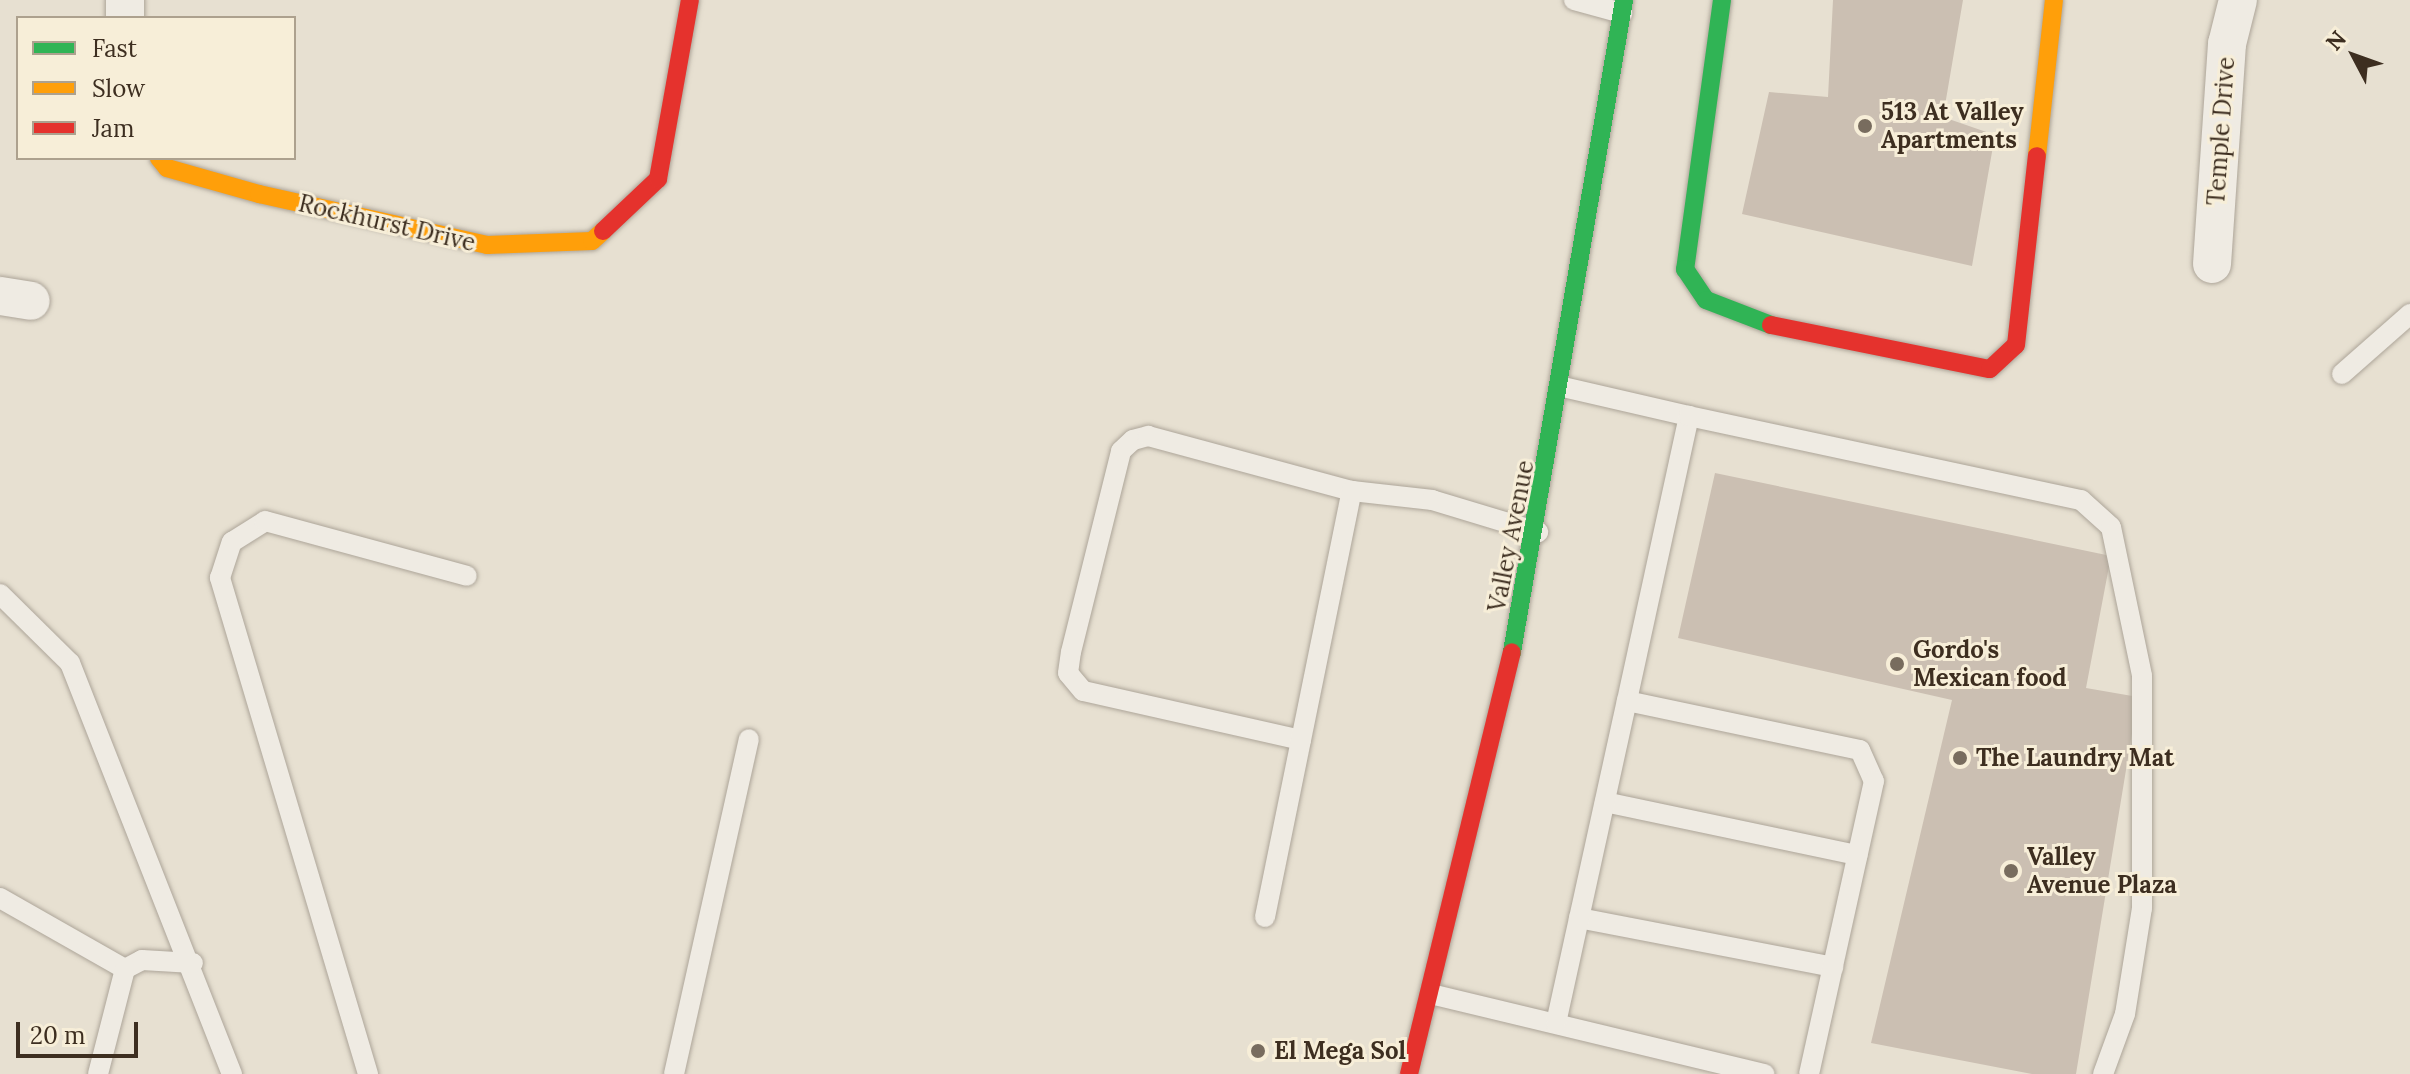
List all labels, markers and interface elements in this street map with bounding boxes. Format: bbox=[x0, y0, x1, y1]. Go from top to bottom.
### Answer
legend bbox=[16, 16, 296, 160]
north arrow bbox=[2314, 16, 2394, 96]
text: N bbox=[2320, 25, 2352, 56]
text: Fast bbox=[92, 33, 137, 64]
street label: Temple Drive bbox=[2201, 56, 2241, 206]
text: Slow bbox=[92, 73, 145, 104]
place label: 513 At Valley Apartments bbox=[1881, 98, 2024, 154]
text: Jam bbox=[92, 113, 134, 144]
marker: 513 At Valley Apartments bbox=[1856, 117, 1874, 135]
street label: Rockhurst Drive bbox=[296, 189, 478, 257]
street label: Valley Avenue bbox=[1482, 458, 1540, 614]
place label: Gordo's Mexican food bbox=[1913, 636, 2067, 692]
marker: Gordo's Mexican food bbox=[1888, 655, 1906, 673]
place label: The Laundry Mat bbox=[1976, 744, 2174, 772]
marker: The Laundry Mat bbox=[1951, 749, 1969, 767]
place label: Valley Avenue Plaza bbox=[2027, 843, 2177, 899]
marker: Valley Avenue Plaza bbox=[2002, 862, 2020, 880]
scale bar bbox=[20, 1006, 142, 1056]
text: 20 m bbox=[30, 1020, 86, 1051]
place label: El Mega Sol bbox=[1274, 1037, 1406, 1065]
marker: El Mega Sol bbox=[1249, 1042, 1267, 1060]

